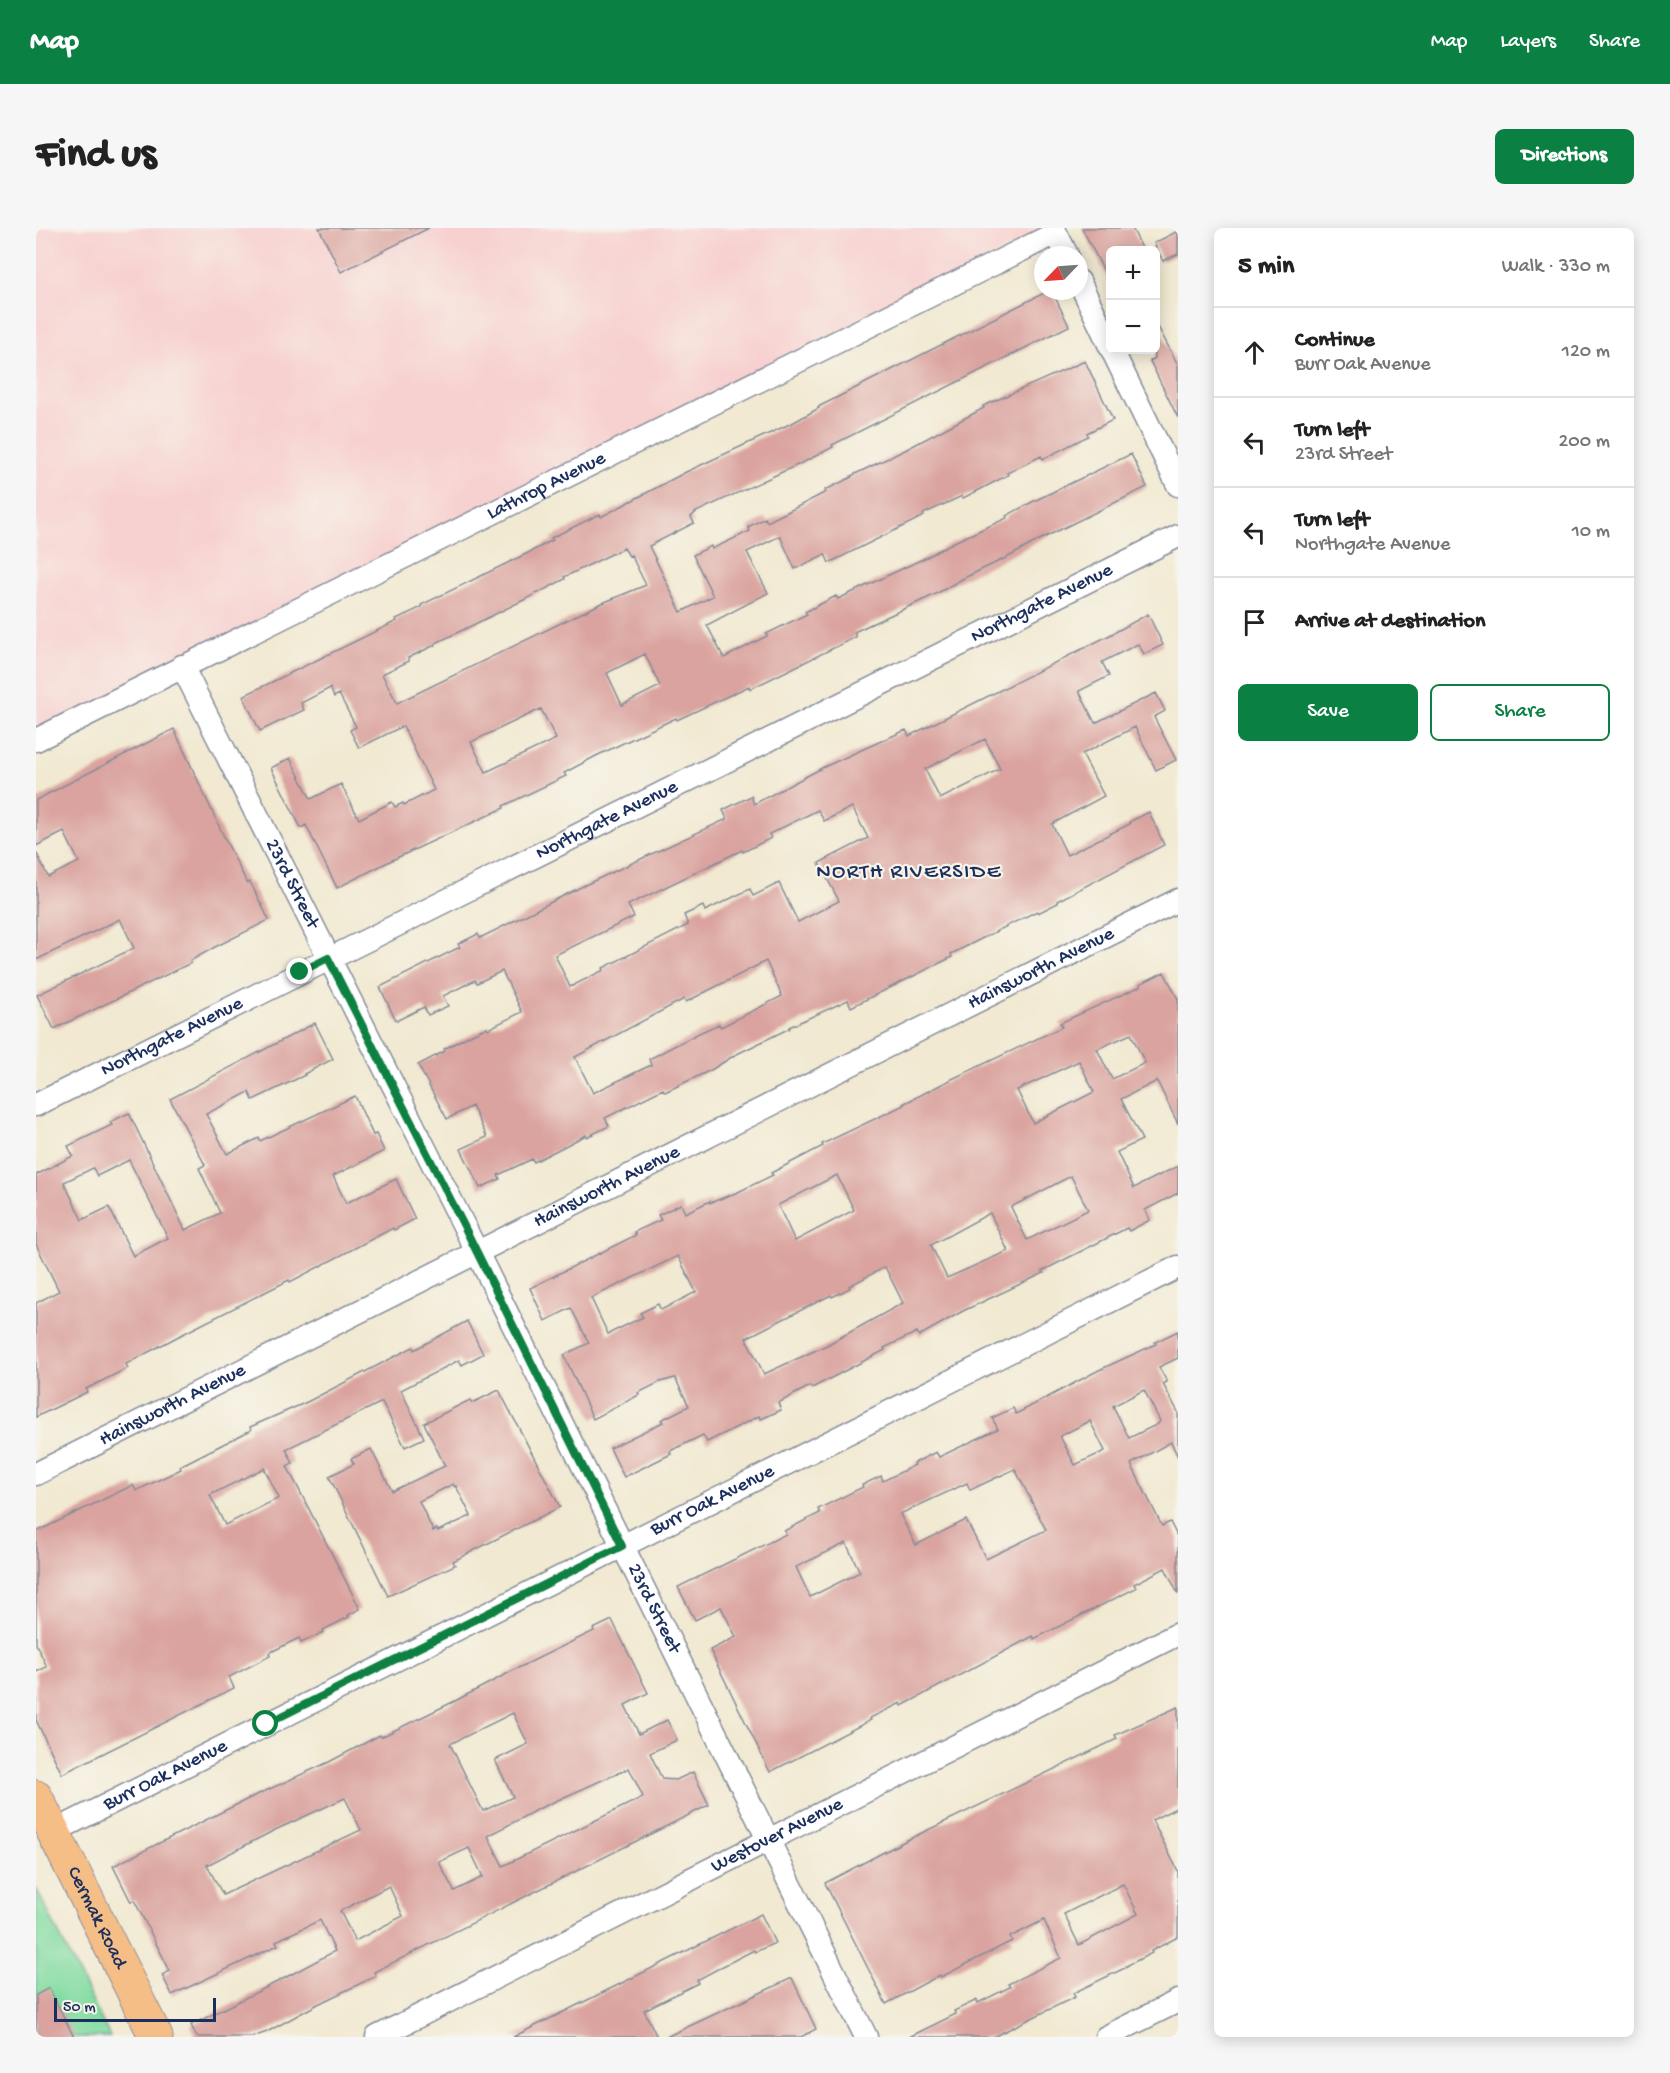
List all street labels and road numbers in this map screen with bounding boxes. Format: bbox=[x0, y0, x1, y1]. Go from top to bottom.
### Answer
street label: Lathrop Avenue bbox=[483, 447, 610, 525]
street label: Northgate Avenue bbox=[967, 558, 1117, 649]
street label: Northgate Avenue bbox=[532, 775, 682, 865]
street label: 23rd Street bbox=[260, 835, 325, 934]
street label: Hainsworth Avenue bbox=[964, 922, 1119, 1015]
street label: Northgate Avenue bbox=[97, 992, 247, 1082]
street label: Hainsworth Avenue bbox=[530, 1140, 684, 1233]
street label: Hainsworth Avenue bbox=[96, 1359, 250, 1452]
street label: Burr Oak Avenue bbox=[646, 1460, 779, 1542]
street label: 23rd Street bbox=[622, 1560, 686, 1659]
street label: Burr Oak Avenue bbox=[99, 1734, 232, 1817]
street label: Westover Avenue bbox=[708, 1793, 847, 1878]
street label: Cermak Road bbox=[61, 1863, 132, 1975]

